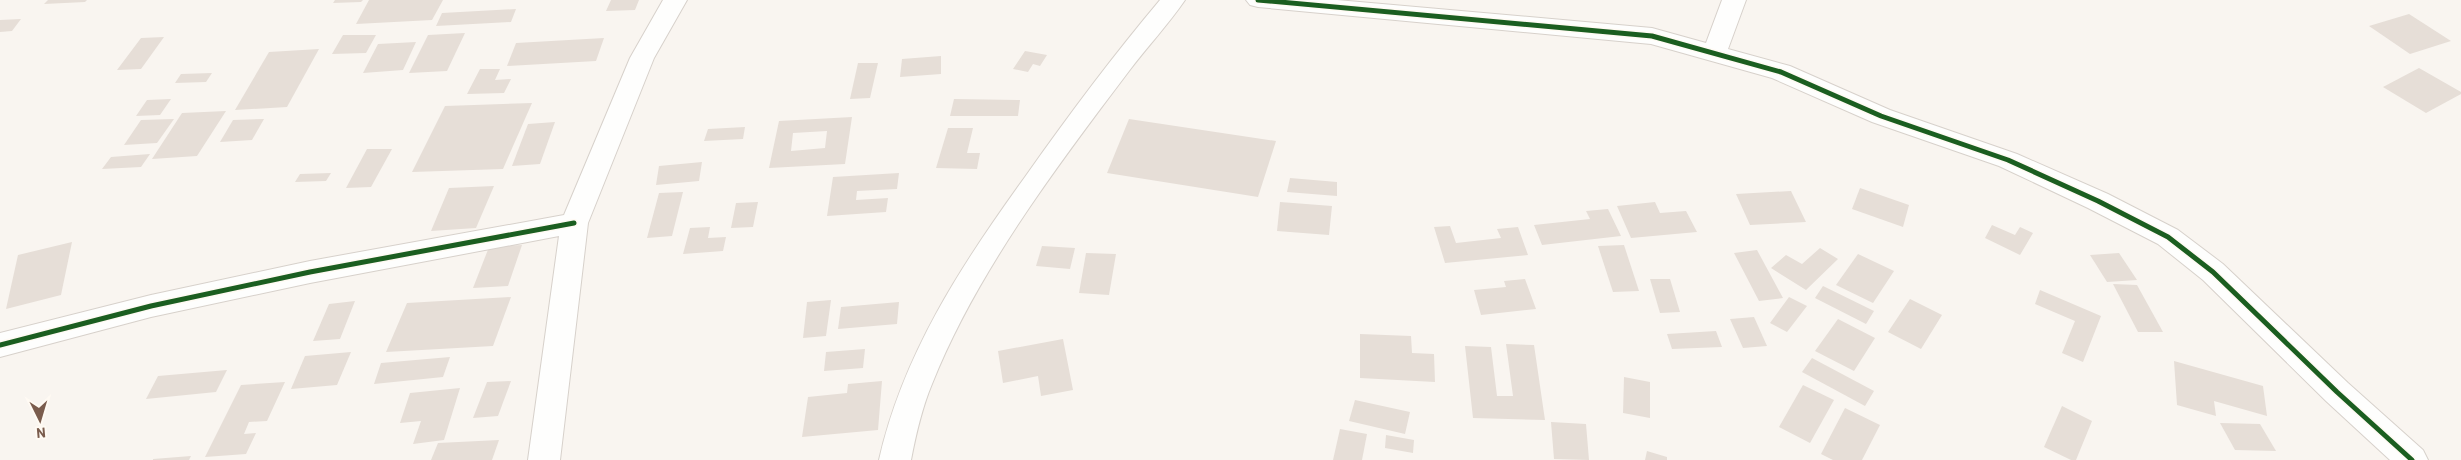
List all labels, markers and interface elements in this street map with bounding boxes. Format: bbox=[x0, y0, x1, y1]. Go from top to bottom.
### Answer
north arrow bbox=[15, 395, 65, 445]
text: N bbox=[36, 425, 47, 442]

